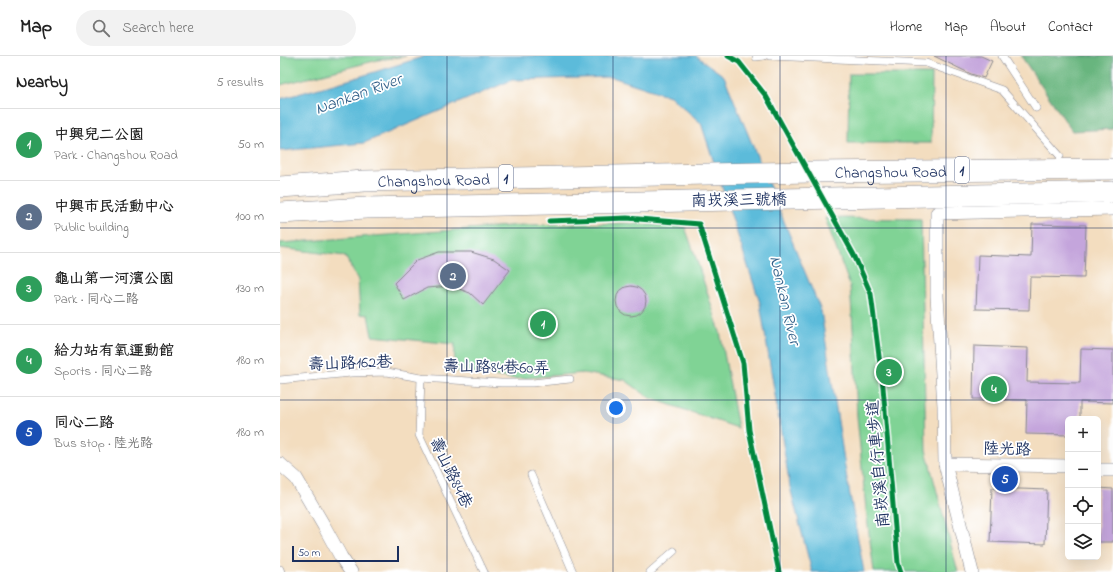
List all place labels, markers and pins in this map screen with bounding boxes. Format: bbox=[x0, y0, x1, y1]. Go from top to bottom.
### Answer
pin: 2 bbox=[440, 261, 466, 291]
pin: 1 bbox=[530, 309, 556, 339]
pin: 3 bbox=[876, 357, 902, 387]
pin: 4 bbox=[981, 374, 1007, 404]
pin: 5 bbox=[992, 464, 1018, 494]

